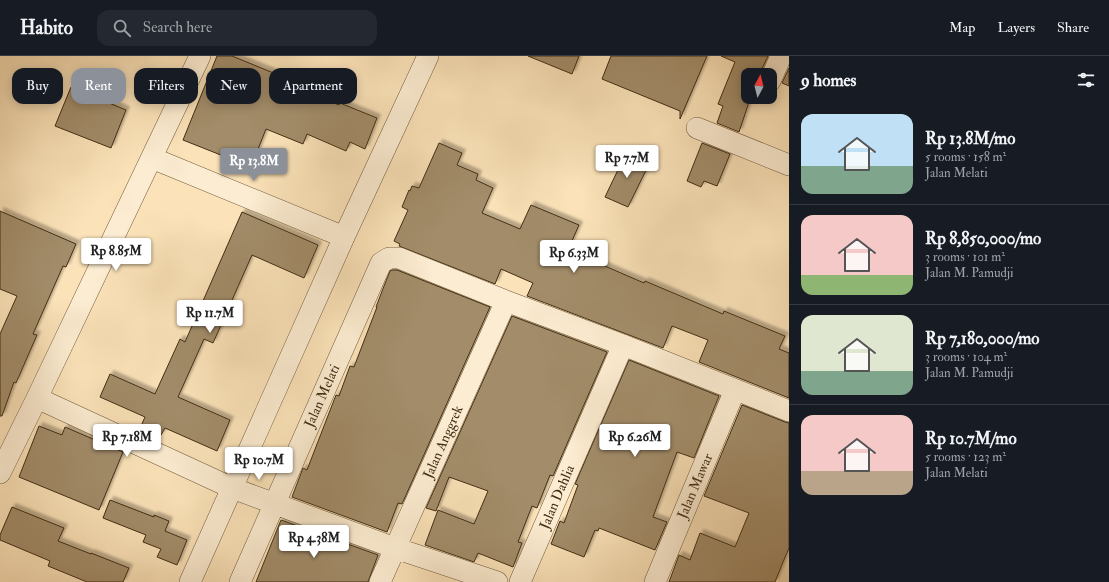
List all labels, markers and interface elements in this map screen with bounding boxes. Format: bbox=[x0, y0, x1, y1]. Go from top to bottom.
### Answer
search box bbox=[97, 10, 377, 46]
text: Habito bbox=[20, 16, 73, 40]
icon: search bbox=[111, 17, 133, 39]
text: Search here bbox=[143, 18, 212, 37]
text: Map bbox=[949, 19, 975, 36]
text: Layers bbox=[997, 19, 1035, 36]
text: Share bbox=[1057, 19, 1089, 36]
chip: Buy bbox=[12, 68, 63, 104]
chip: Rent bbox=[71, 68, 126, 104]
chip: Filters bbox=[134, 68, 198, 104]
chip: New bbox=[206, 68, 261, 104]
chip: Apartment bbox=[269, 68, 357, 104]
north arrow bbox=[741, 68, 777, 104]
map controls bbox=[741, 68, 777, 104]
icon: filters bbox=[1075, 69, 1097, 91]
text: 9 homes bbox=[801, 70, 856, 91]
text: Rp 13.8M/mo bbox=[925, 128, 1015, 149]
icon: home bbox=[833, 130, 881, 178]
pin: Rp 7.7M bbox=[590, 145, 664, 179]
pin: Rp 13.8M bbox=[213, 148, 295, 182]
text: 5 rooms · 158 m² bbox=[925, 149, 1006, 165]
text: Rp 7.7M bbox=[605, 150, 649, 166]
text: Rp 13.8M bbox=[229, 153, 279, 169]
text: Jalan Melati bbox=[925, 165, 988, 181]
text: Rp 8,850,000/mo bbox=[925, 228, 1041, 249]
icon: home bbox=[833, 231, 881, 279]
pin: Rp 8.85M bbox=[75, 238, 157, 272]
pin: Rp 6.33M bbox=[533, 240, 615, 274]
text: Rp 8.85M bbox=[90, 243, 142, 259]
text: Rp 6.33M bbox=[549, 245, 599, 261]
text: 3 rooms · 101 m² bbox=[925, 249, 1005, 265]
text: Jalan M. Pamudji bbox=[925, 265, 1014, 281]
pin: Rp 11.7M bbox=[169, 300, 251, 334]
text: Rp 11.7M bbox=[186, 305, 234, 321]
text: Rp 7,180,000/mo bbox=[925, 328, 1040, 349]
icon: home bbox=[833, 331, 881, 379]
text: 3 rooms · 104 m² bbox=[925, 349, 1007, 365]
street label: Jalan Melati bbox=[300, 362, 344, 431]
text: Jalan M. Pamudji bbox=[925, 365, 1014, 381]
street label: Jalan Anggrek bbox=[419, 403, 467, 482]
pin: Rp 7.18M bbox=[86, 424, 168, 458]
pin: Rp 6.26M bbox=[594, 424, 676, 458]
text: Rp 10.7M/mo bbox=[925, 428, 1017, 449]
text: Rp 7.18M bbox=[102, 429, 152, 445]
text: Rp 6.26M bbox=[608, 429, 662, 445]
icon: home bbox=[833, 431, 881, 479]
pin: Rp 10.7M bbox=[218, 447, 300, 481]
text: 5 rooms · 123 m² bbox=[925, 449, 1006, 465]
street label: Jalan Mawar bbox=[673, 450, 717, 522]
text: Rp 10.7M bbox=[234, 452, 284, 468]
street label: Jalan Dahlia bbox=[535, 462, 578, 533]
text: Jalan Melati bbox=[925, 465, 988, 481]
pin: Rp 4.38M bbox=[273, 525, 355, 559]
text: Rp 4.38M bbox=[288, 530, 340, 546]

